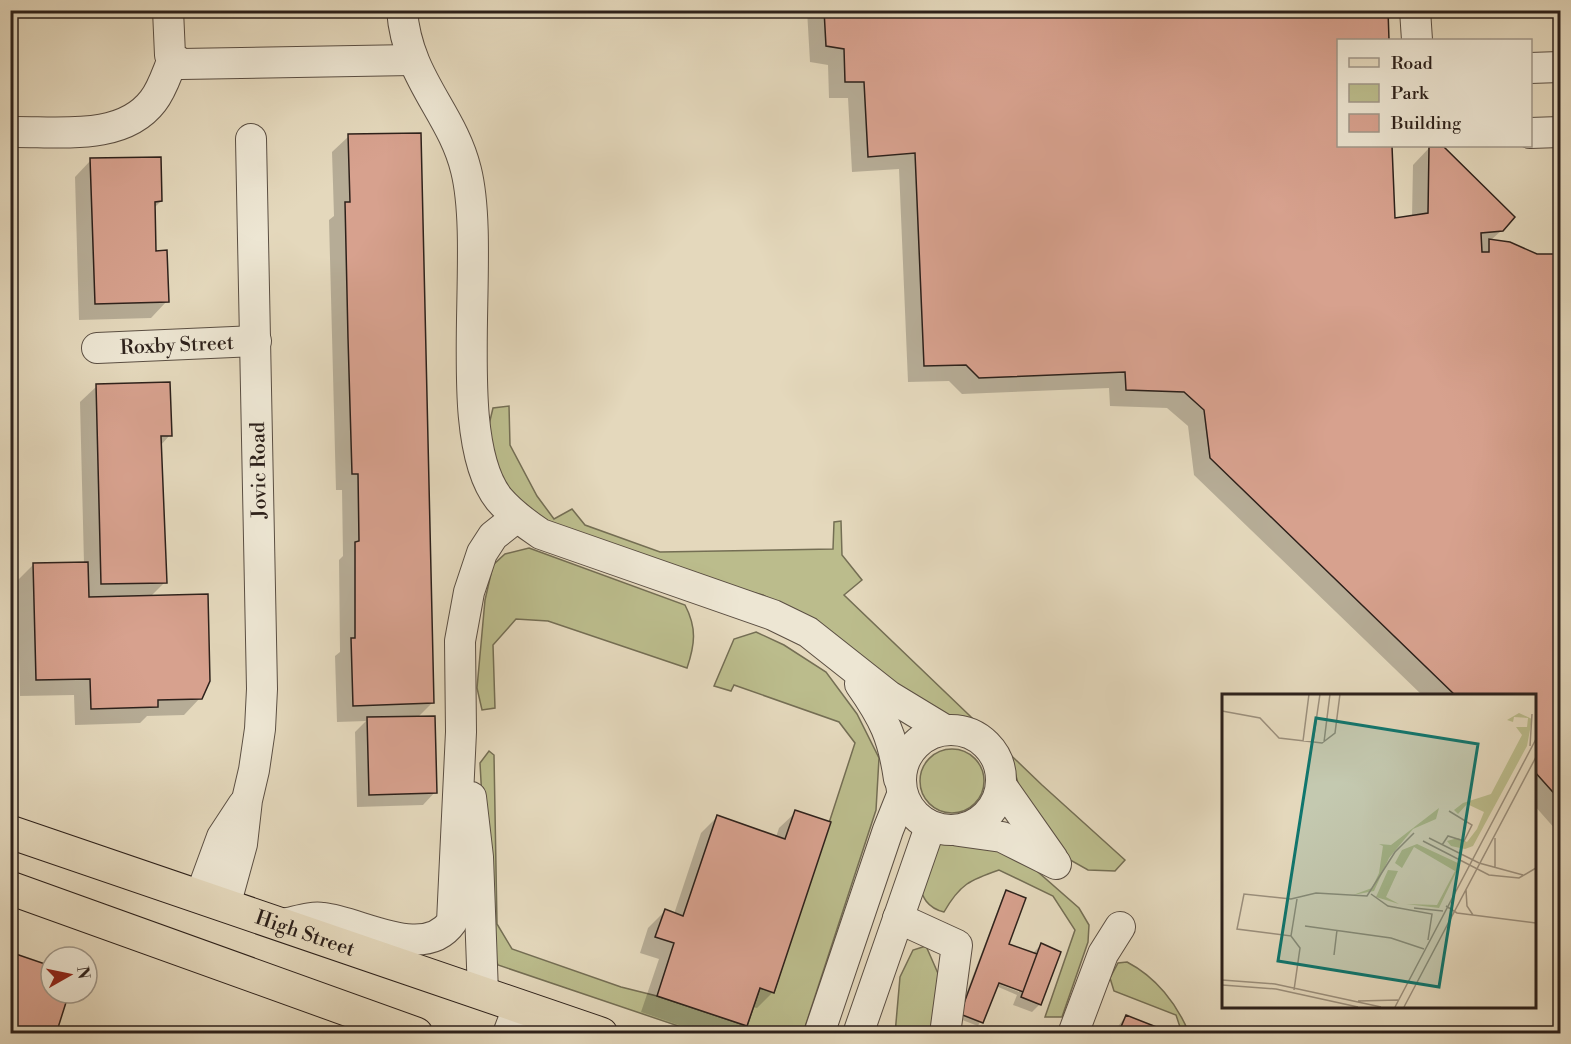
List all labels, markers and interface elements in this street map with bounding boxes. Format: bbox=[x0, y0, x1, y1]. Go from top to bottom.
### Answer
legend bbox=[1337, 39, 1532, 147]
text: Road bbox=[1391, 52, 1434, 75]
text: Park bbox=[1391, 82, 1430, 105]
text: Building bbox=[1390, 112, 1462, 135]
street label: Roxby Street bbox=[119, 331, 235, 361]
street label: Jovic Road bbox=[246, 421, 273, 519]
inset map bbox=[1222, 694, 1535, 1008]
street label: High Street bbox=[252, 906, 358, 963]
north arrow bbox=[39, 945, 99, 1005]
text: N bbox=[72, 965, 94, 981]

